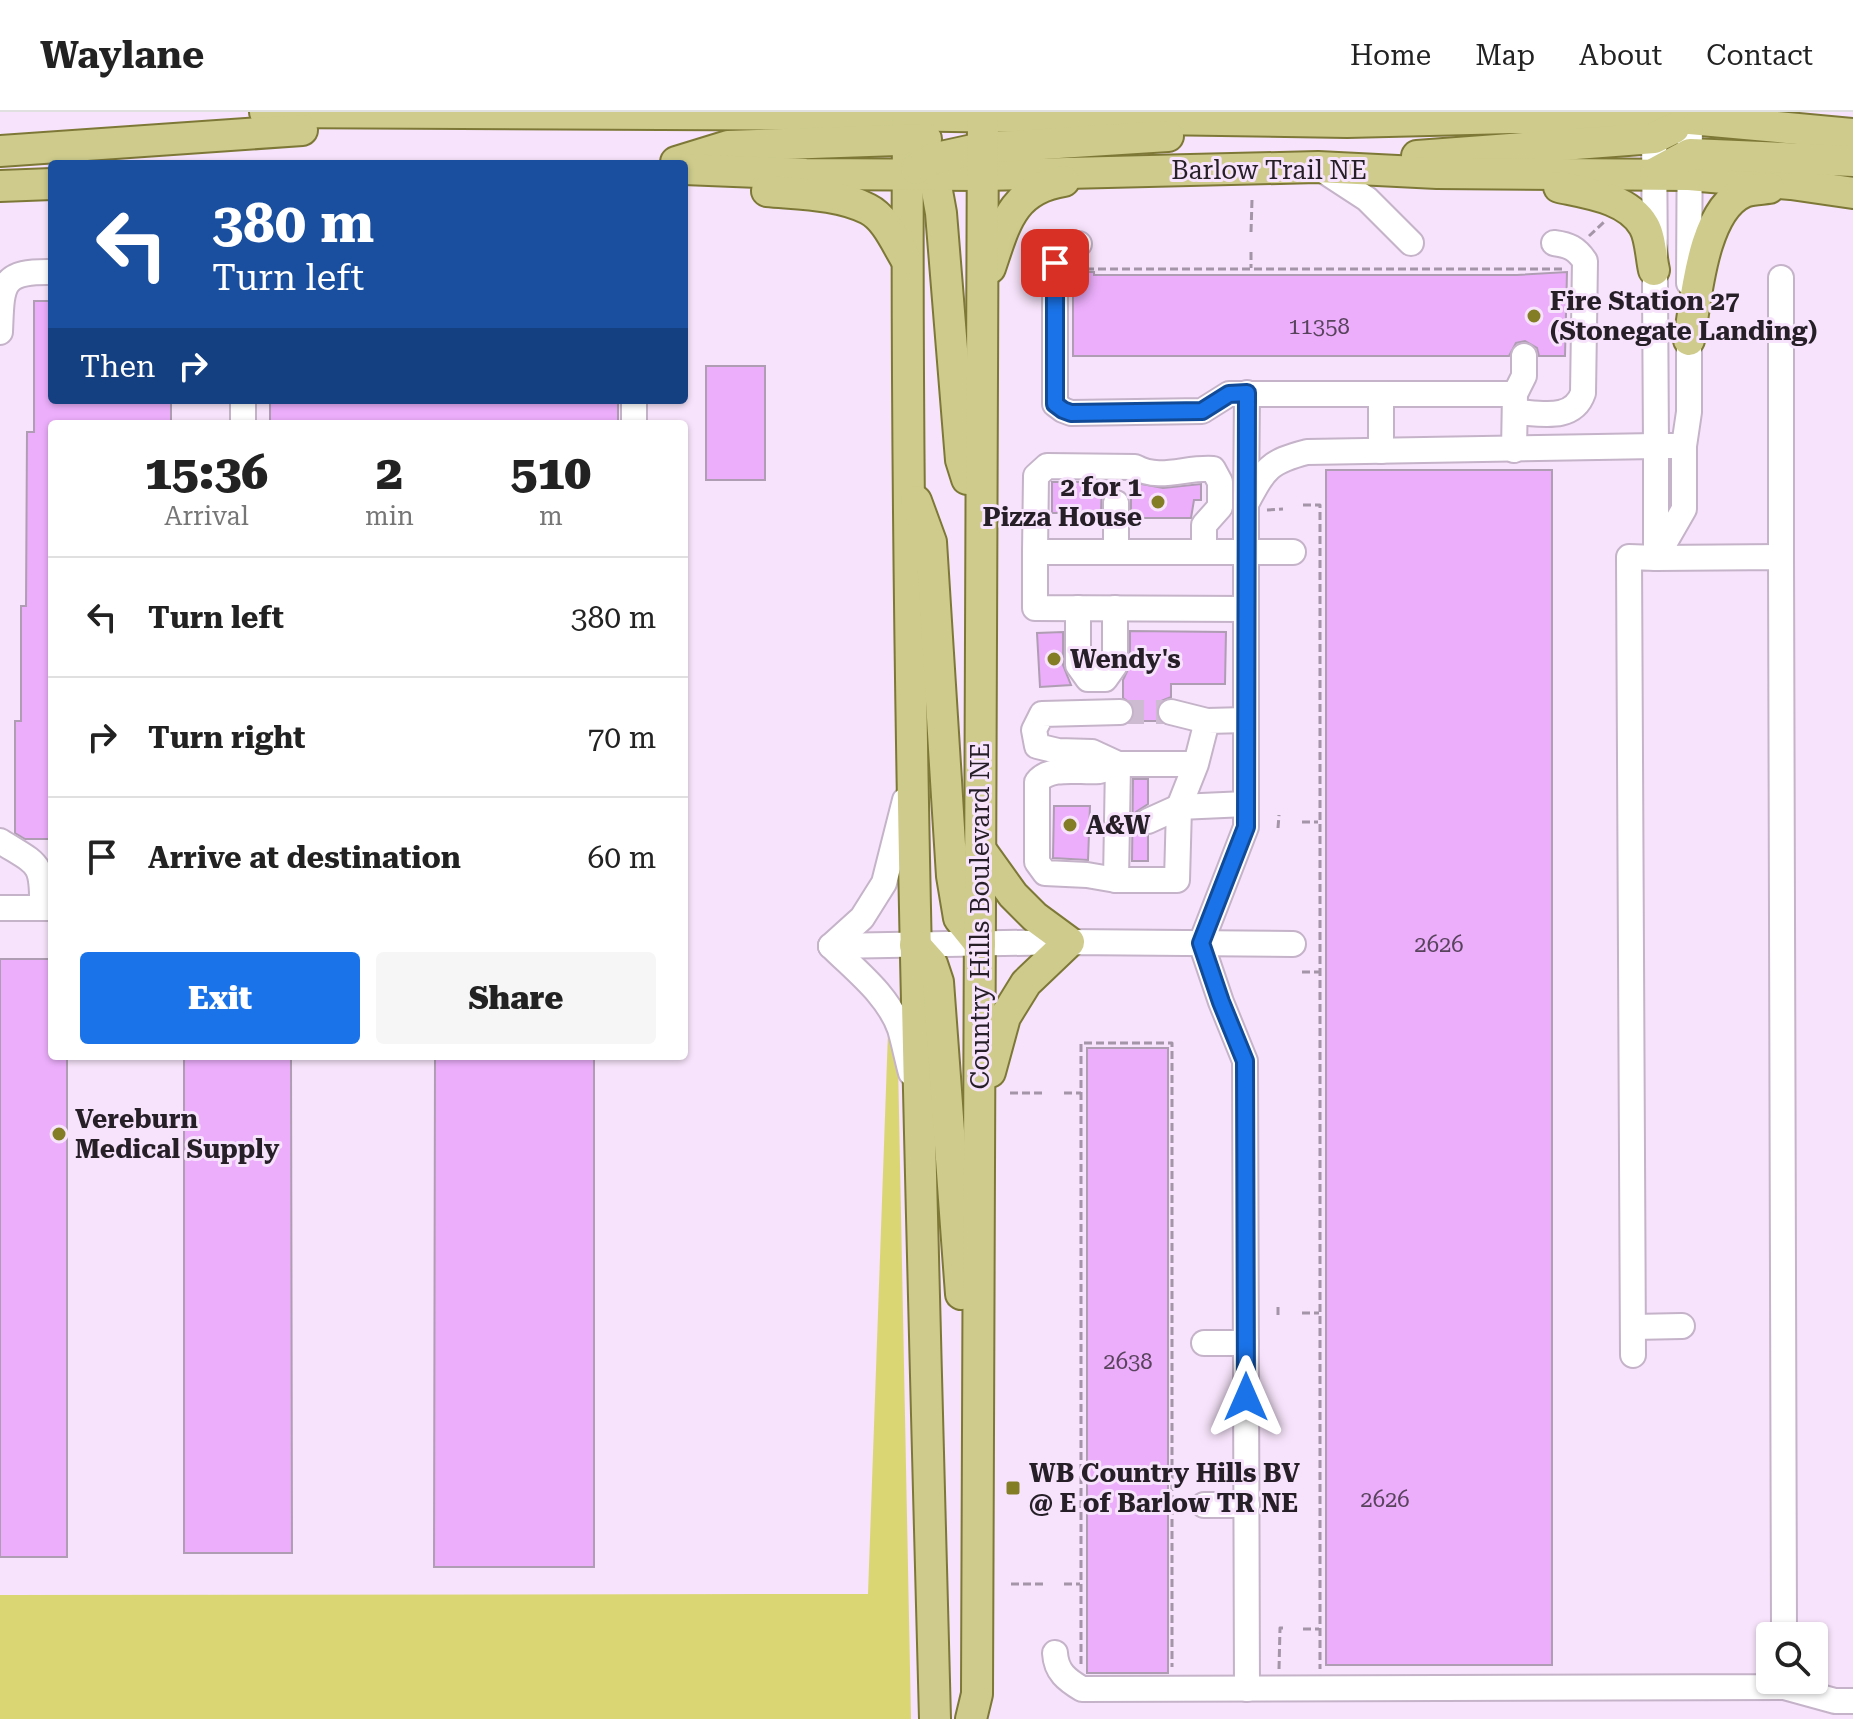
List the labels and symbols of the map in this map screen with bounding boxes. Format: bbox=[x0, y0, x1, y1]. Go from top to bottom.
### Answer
street label: Barlow Trail NE bbox=[1171, 155, 1367, 185]
pin bbox=[1021, 229, 1089, 297]
place label: Fire Station 27 (Stonegate Landing) bbox=[1550, 286, 1817, 346]
marker: Fire Station 27 (Stonegate Landing) bbox=[1525, 307, 1543, 325]
house number: 11358 bbox=[1288, 314, 1350, 339]
place label: 2 for 1 Pizza House bbox=[982, 472, 1142, 532]
marker: 2 for 1 Pizza House bbox=[1149, 493, 1167, 511]
place label: Wendy's bbox=[1070, 644, 1181, 674]
marker: Wendy's bbox=[1045, 650, 1063, 668]
street label: Country Hills Boulevard NE bbox=[965, 742, 995, 1090]
place label: A&W bbox=[1086, 810, 1151, 840]
marker: A&W bbox=[1061, 816, 1079, 834]
house number: 2626 bbox=[1414, 932, 1464, 957]
place label: Vereburn Medical Supply bbox=[75, 1104, 280, 1164]
marker: Vereburn Medical Supply bbox=[50, 1125, 68, 1143]
house number: 2638 bbox=[1103, 1349, 1153, 1374]
position arrow bbox=[1204, 1355, 1288, 1439]
place label: WB Country Hills BV @ E of Barlow TR NE bbox=[1029, 1458, 1300, 1518]
marker: WB Country Hills BV @ E of Barlow TR NE bbox=[1004, 1479, 1022, 1497]
house number: 2626 bbox=[1360, 1487, 1410, 1512]

